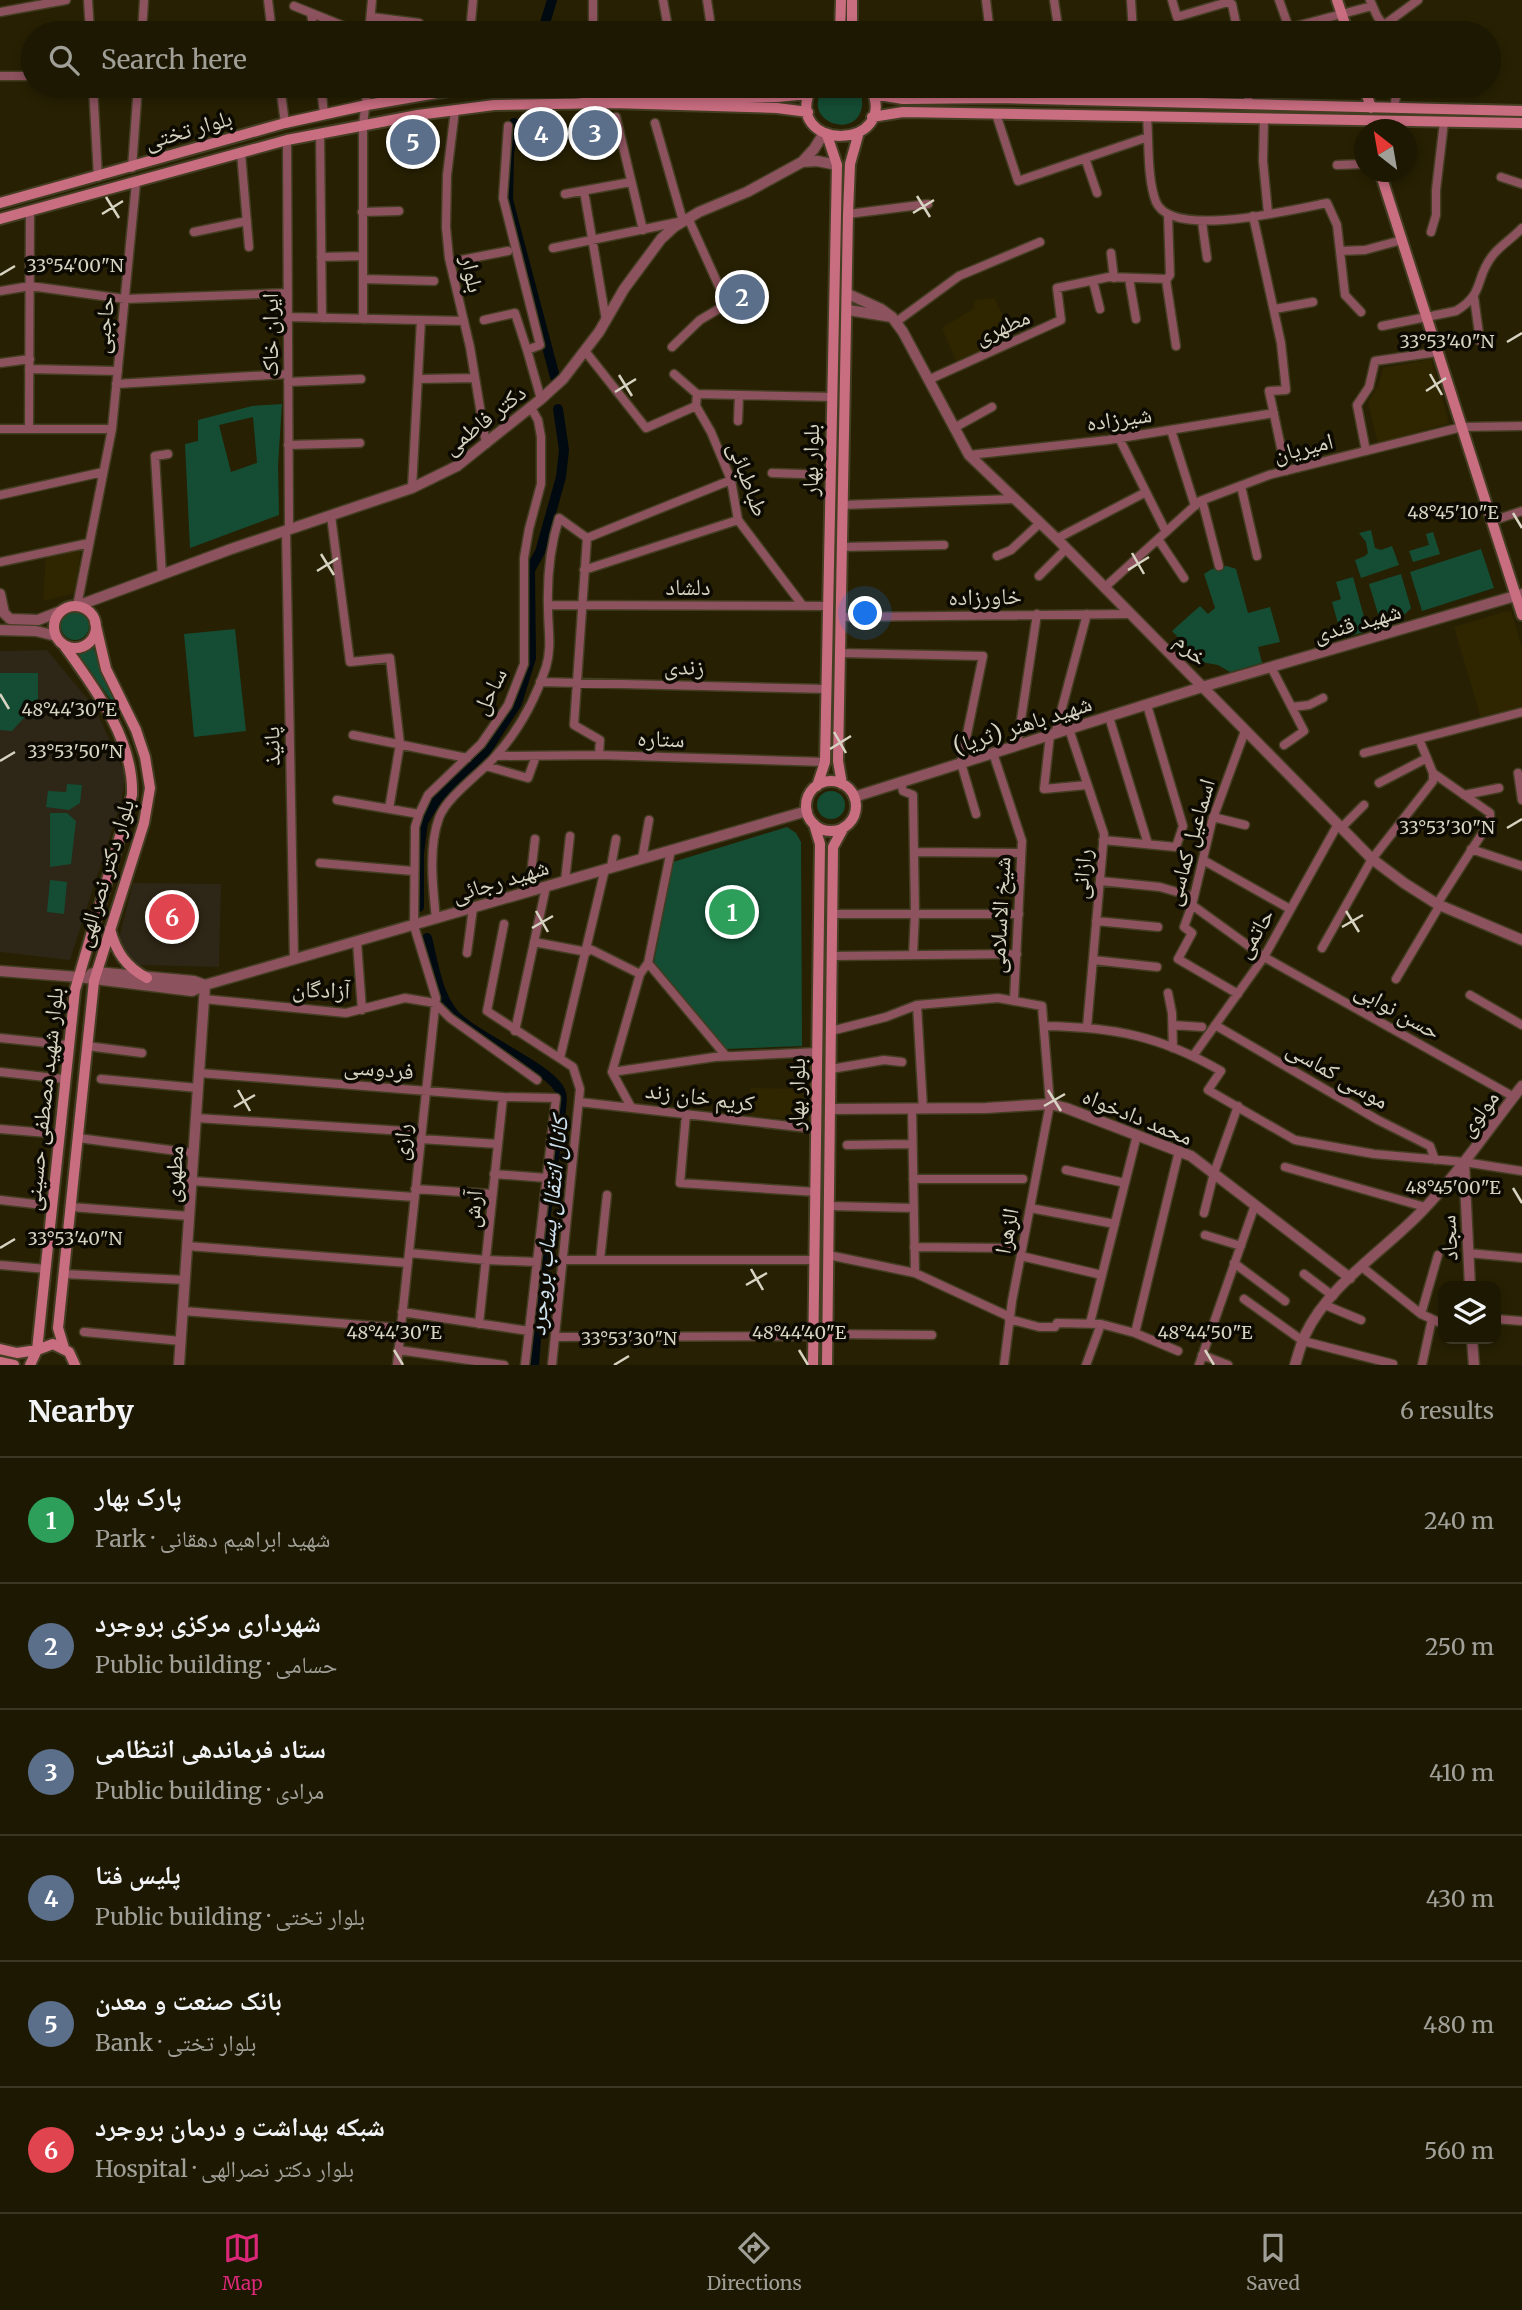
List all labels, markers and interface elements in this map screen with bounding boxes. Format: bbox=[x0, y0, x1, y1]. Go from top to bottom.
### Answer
search box bbox=[21, 21, 1501, 98]
icon: search bbox=[45, 41, 83, 79]
text: Search here bbox=[101, 43, 247, 76]
street label: بلوار تختی bbox=[141, 103, 235, 155]
pin: 3 bbox=[572, 107, 618, 159]
pin: 4 bbox=[518, 108, 564, 160]
pin: 5 bbox=[390, 116, 436, 168]
north arrow bbox=[1354, 119, 1417, 182]
street label: بلوار bbox=[455, 252, 491, 295]
text: 33°54'00"N bbox=[26, 254, 124, 277]
pin: 2 bbox=[719, 271, 765, 323]
street label: ایران خاک bbox=[255, 293, 284, 377]
street label: حاجبی bbox=[86, 295, 120, 355]
street label: مطهری bbox=[970, 301, 1034, 351]
text: 33°53'40"N bbox=[1400, 330, 1495, 353]
street label: دکتر فاطمی bbox=[436, 377, 532, 461]
street label: شیرزاده bbox=[1084, 399, 1154, 437]
street label: بلوار بهار bbox=[795, 424, 825, 497]
street label: امیریان bbox=[1270, 426, 1336, 468]
street label: طباطبائی bbox=[722, 438, 776, 520]
text: 48°45'10"E bbox=[1407, 501, 1499, 524]
street label: دلشاد bbox=[666, 572, 711, 601]
street label: خاورزاده bbox=[948, 581, 1022, 611]
your location bbox=[848, 596, 882, 630]
street label: شهید قندی bbox=[1310, 596, 1404, 648]
street label: خرم bbox=[1168, 626, 1215, 673]
street label: زندی bbox=[664, 651, 704, 681]
street label: ساحل bbox=[465, 663, 513, 719]
street label: شهید باهنر (ثریا) bbox=[949, 688, 1095, 760]
text: 48°44'30"E bbox=[21, 698, 117, 721]
street label: ستاره bbox=[637, 723, 685, 753]
street label: پانیذ bbox=[256, 726, 286, 766]
text: 33°53'50"N bbox=[27, 740, 123, 763]
street label: اسماعیل کماسی bbox=[1157, 775, 1221, 909]
street label: بلوار دکتر نصرالهی bbox=[68, 796, 140, 950]
text: 33°53'30"N bbox=[1399, 816, 1495, 839]
street label: رازانی bbox=[1064, 847, 1098, 901]
street label: شهید رجائی bbox=[448, 852, 552, 908]
street label: شیخ الاسلامی bbox=[981, 856, 1018, 974]
pin: 1 bbox=[709, 886, 755, 938]
pin: 6 bbox=[149, 891, 195, 943]
street label: حاتمی bbox=[1228, 903, 1280, 963]
street label: آزادگان bbox=[291, 973, 352, 1005]
street label: حسن نوابی bbox=[1350, 975, 1446, 1045]
street label: بلوار شهید مصطفی حسینی bbox=[17, 986, 69, 1212]
street label: موسی کماسی bbox=[1282, 1033, 1394, 1115]
street label: فردوسی bbox=[343, 1050, 415, 1086]
street label: بلوار بهار bbox=[781, 1058, 811, 1131]
street label: کریم خان زند bbox=[643, 1075, 757, 1119]
street label: محمد دادخواه bbox=[1079, 1081, 1197, 1151]
street label: مولوی bbox=[1451, 1084, 1505, 1142]
water label: کانال انتقال پساب بروجرد bbox=[521, 1111, 575, 1337]
street label: رازی bbox=[385, 1122, 417, 1162]
street label: مطهری bbox=[157, 1144, 189, 1204]
text: 48°45'00"E bbox=[1405, 1176, 1501, 1199]
street label: آرش bbox=[456, 1188, 488, 1229]
street label: الزهرا bbox=[987, 1206, 1025, 1256]
street label: سجاد bbox=[1432, 1214, 1464, 1262]
text: 33°53'40"N bbox=[28, 1227, 123, 1250]
map controls bbox=[1438, 1281, 1501, 1344]
button: layers bbox=[1438, 1281, 1501, 1344]
text: 48°44'30"E bbox=[346, 1321, 442, 1344]
text: 48°44'40"E bbox=[752, 1321, 847, 1344]
text: 48°44'50"E bbox=[1158, 1321, 1253, 1344]
text: 33°53'30"N bbox=[581, 1327, 677, 1350]
text: Nearby bbox=[28, 1392, 134, 1430]
text: 6 results bbox=[1400, 1396, 1494, 1425]
text: پارک بهار bbox=[95, 1480, 181, 1513]
text: 1 bbox=[46, 1506, 56, 1535]
text: 240 m bbox=[1424, 1506, 1494, 1535]
text: Park · شهید ابراهیم دهقانی bbox=[95, 1524, 330, 1553]
text: شهرداری مرکزی بروجرد bbox=[95, 1606, 321, 1639]
text: 2 bbox=[44, 1632, 58, 1661]
text: 250 m bbox=[1425, 1632, 1494, 1661]
text: Public building · حسامی bbox=[95, 1650, 337, 1679]
text: ستاد فرماندهی انتظامی bbox=[95, 1732, 326, 1765]
text: 3 bbox=[44, 1758, 58, 1787]
text: 410 m bbox=[1429, 1758, 1494, 1787]
text: Public building · مرادی bbox=[95, 1776, 324, 1805]
text: پلیس فتا bbox=[95, 1858, 181, 1891]
text: 4 bbox=[44, 1884, 58, 1913]
text: 430 m bbox=[1426, 1884, 1494, 1913]
text: Public building · بلوار تختی bbox=[95, 1902, 365, 1931]
text: بانک صنعت و معدن bbox=[95, 1984, 282, 2017]
text: 5 bbox=[44, 2010, 58, 2039]
text: 480 m bbox=[1423, 2010, 1494, 2039]
text: Bank · بلوار تختی bbox=[95, 2028, 256, 2057]
text: شبکه بهداشت و درمان بروجرد bbox=[95, 2110, 385, 2143]
text: 6 bbox=[44, 2136, 58, 2165]
text: 560 m bbox=[1424, 2136, 1494, 2165]
text: Hospital · بلوار دکتر نصرالهی bbox=[95, 2154, 354, 2183]
tab: Map bbox=[222, 2229, 263, 2295]
tab: Directions bbox=[707, 2229, 802, 2295]
tab: Saved bbox=[1246, 2229, 1300, 2295]

